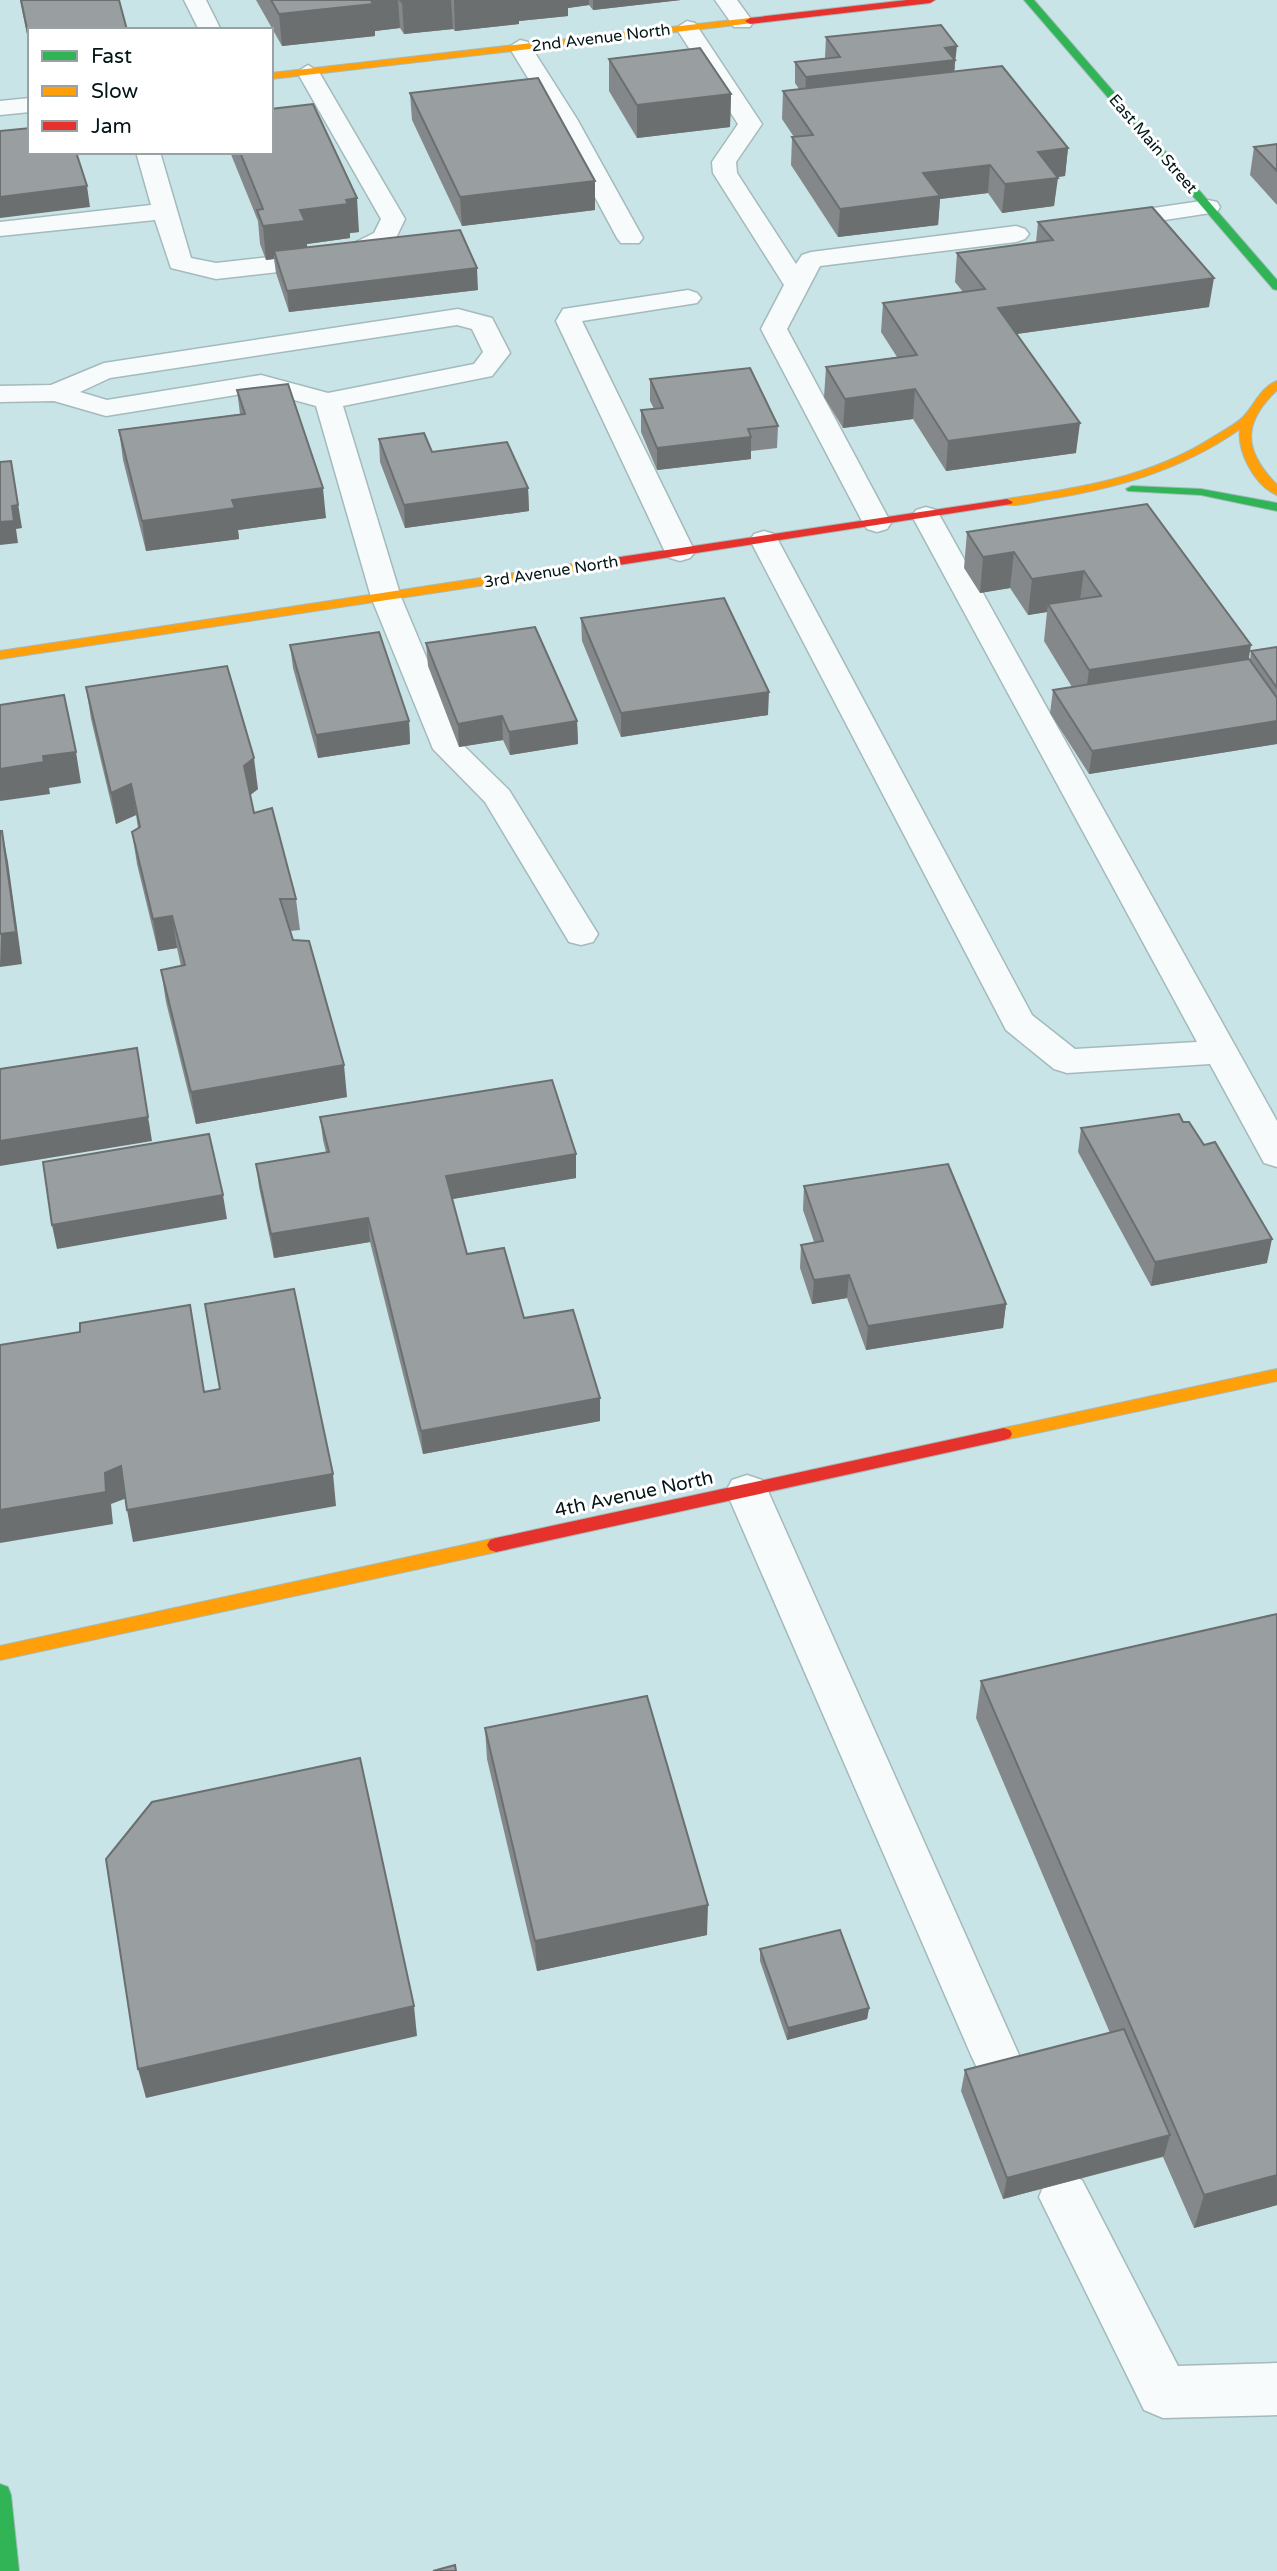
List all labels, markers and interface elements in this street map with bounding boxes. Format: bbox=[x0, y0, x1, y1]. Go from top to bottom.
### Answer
street label: 2nd Avenue North bbox=[530, 20, 672, 56]
legend bbox=[28, 28, 273, 154]
text: Fast bbox=[91, 44, 132, 69]
text: Slow bbox=[91, 79, 139, 104]
street label: East Main Street bbox=[1104, 90, 1202, 198]
text: Jam bbox=[91, 114, 132, 139]
street label: 3rd Avenue North bbox=[482, 551, 620, 593]
street label: 4th Avenue North bbox=[553, 1466, 715, 1522]

